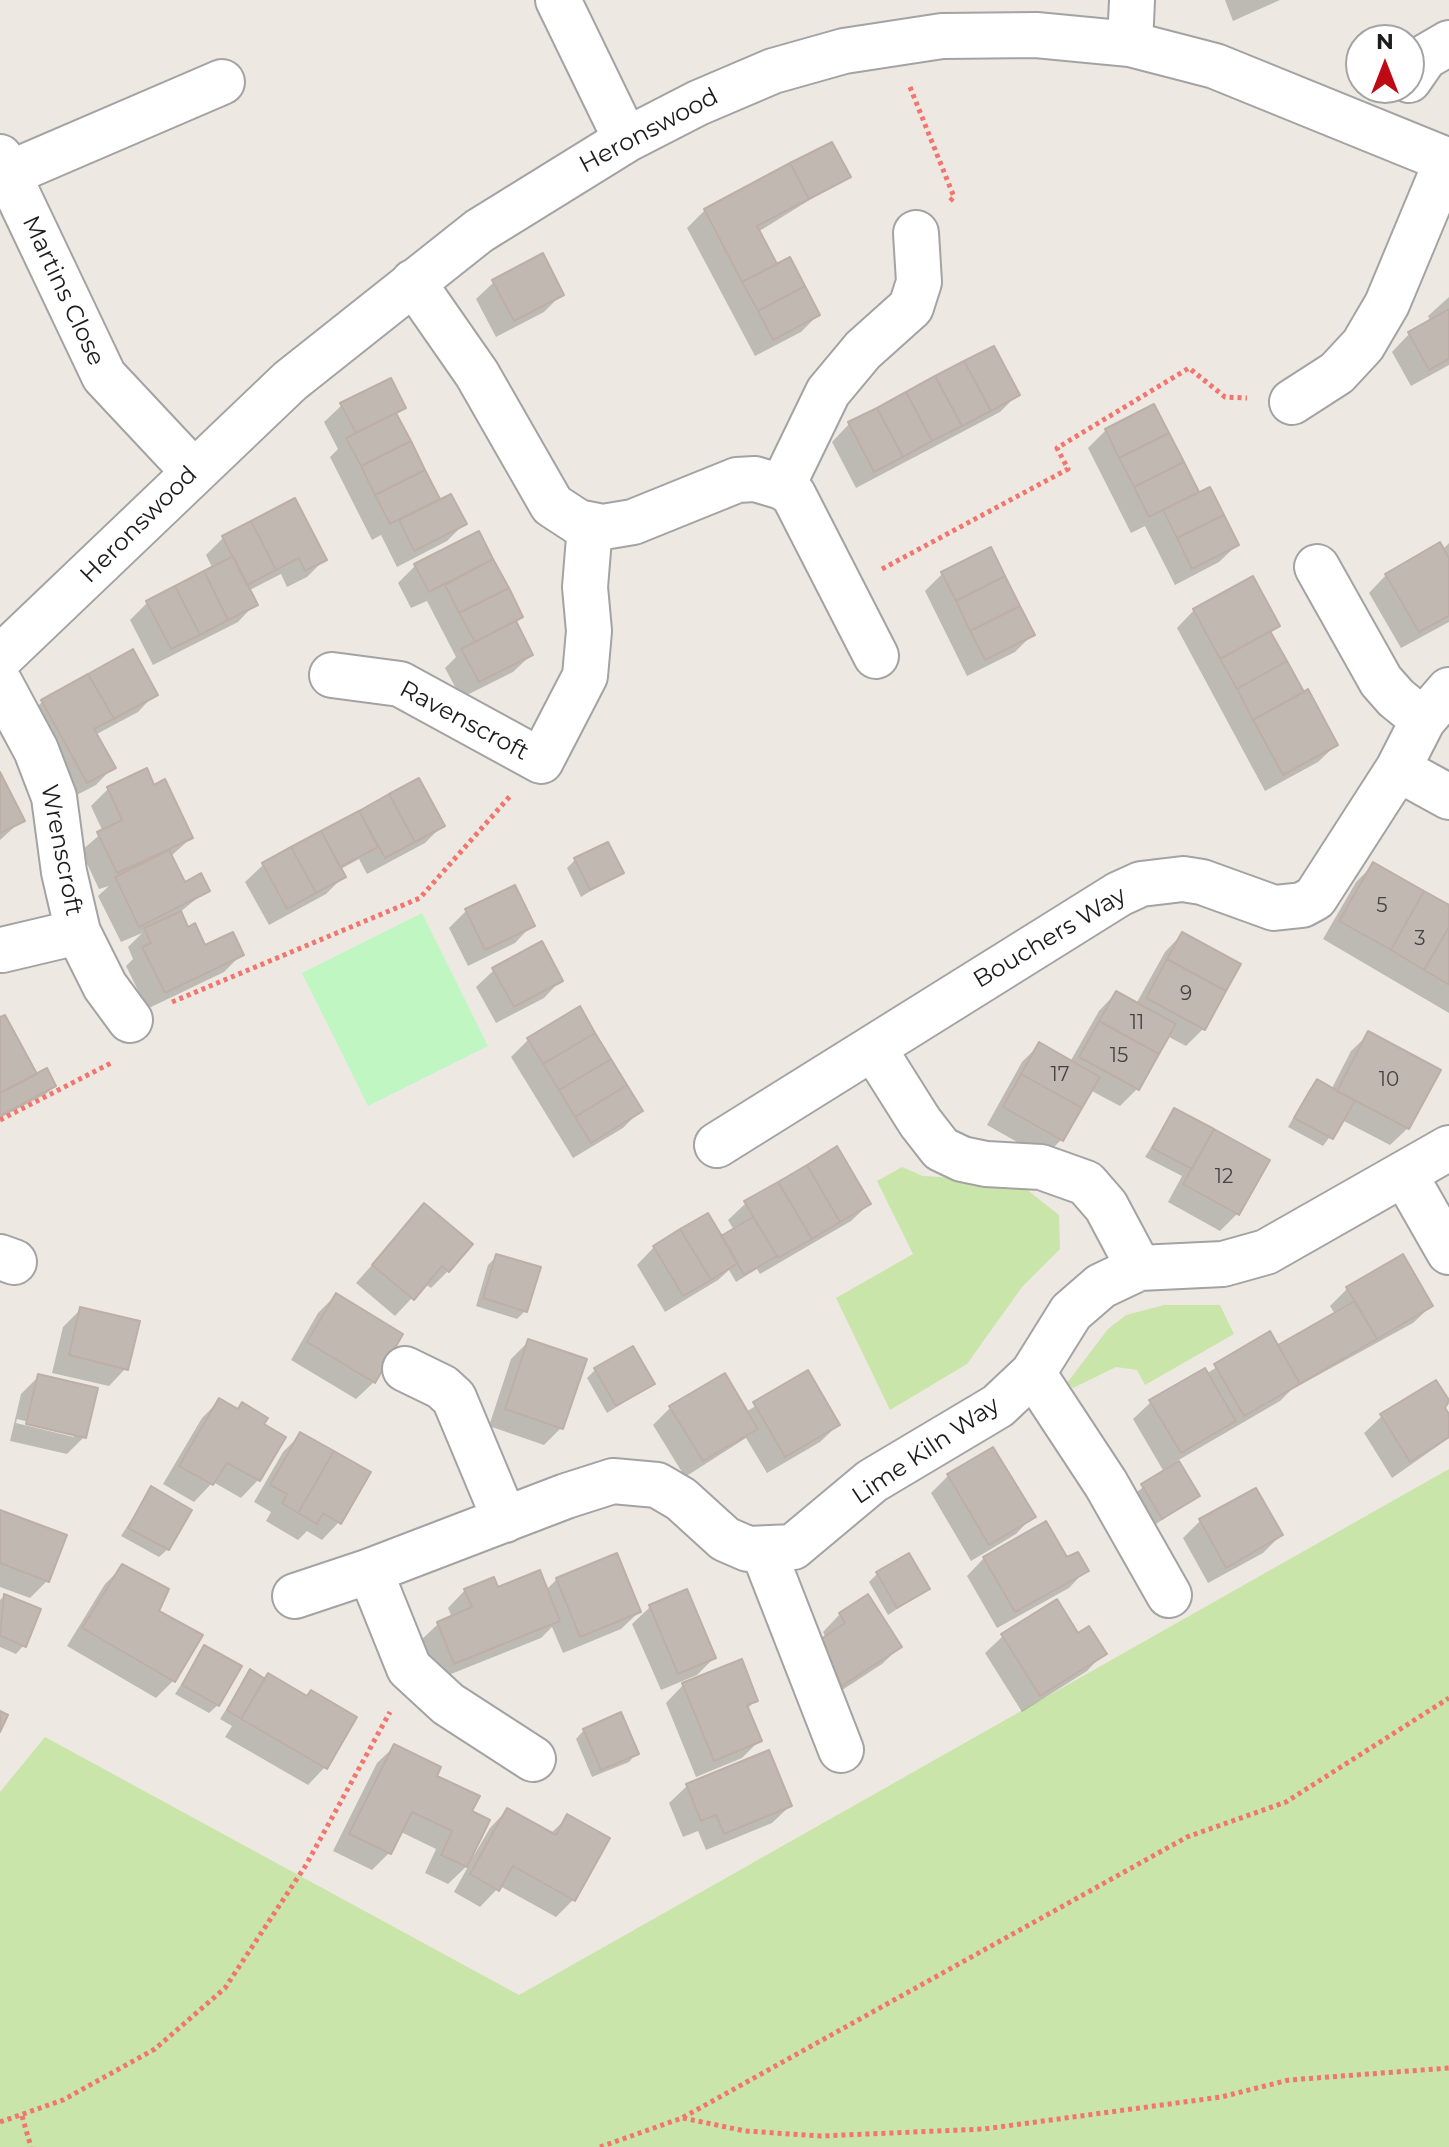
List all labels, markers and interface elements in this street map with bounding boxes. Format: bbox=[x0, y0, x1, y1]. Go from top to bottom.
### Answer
north arrow bbox=[1345, 24, 1425, 104]
text: N bbox=[1376, 28, 1394, 55]
street label: Heronswood bbox=[575, 82, 723, 180]
street label: Martins Close bbox=[16, 211, 110, 371]
street label: Heronswood bbox=[75, 461, 203, 589]
street label: Ravenscroft bbox=[395, 675, 533, 767]
street label: Wrenscroft bbox=[34, 782, 88, 918]
street label: Bouchers Way bbox=[968, 881, 1132, 995]
house number: 5 bbox=[1376, 894, 1388, 918]
house number: 3 bbox=[1414, 927, 1426, 951]
house number: 9 bbox=[1180, 982, 1192, 1006]
house number: 11 bbox=[1130, 1011, 1144, 1035]
house number: 15 bbox=[1110, 1044, 1128, 1068]
house number: 17 bbox=[1051, 1063, 1069, 1087]
house number: 10 bbox=[1379, 1068, 1399, 1092]
house number: 12 bbox=[1215, 1165, 1233, 1189]
street label: Lime Kiln Way bbox=[847, 1391, 1005, 1511]

